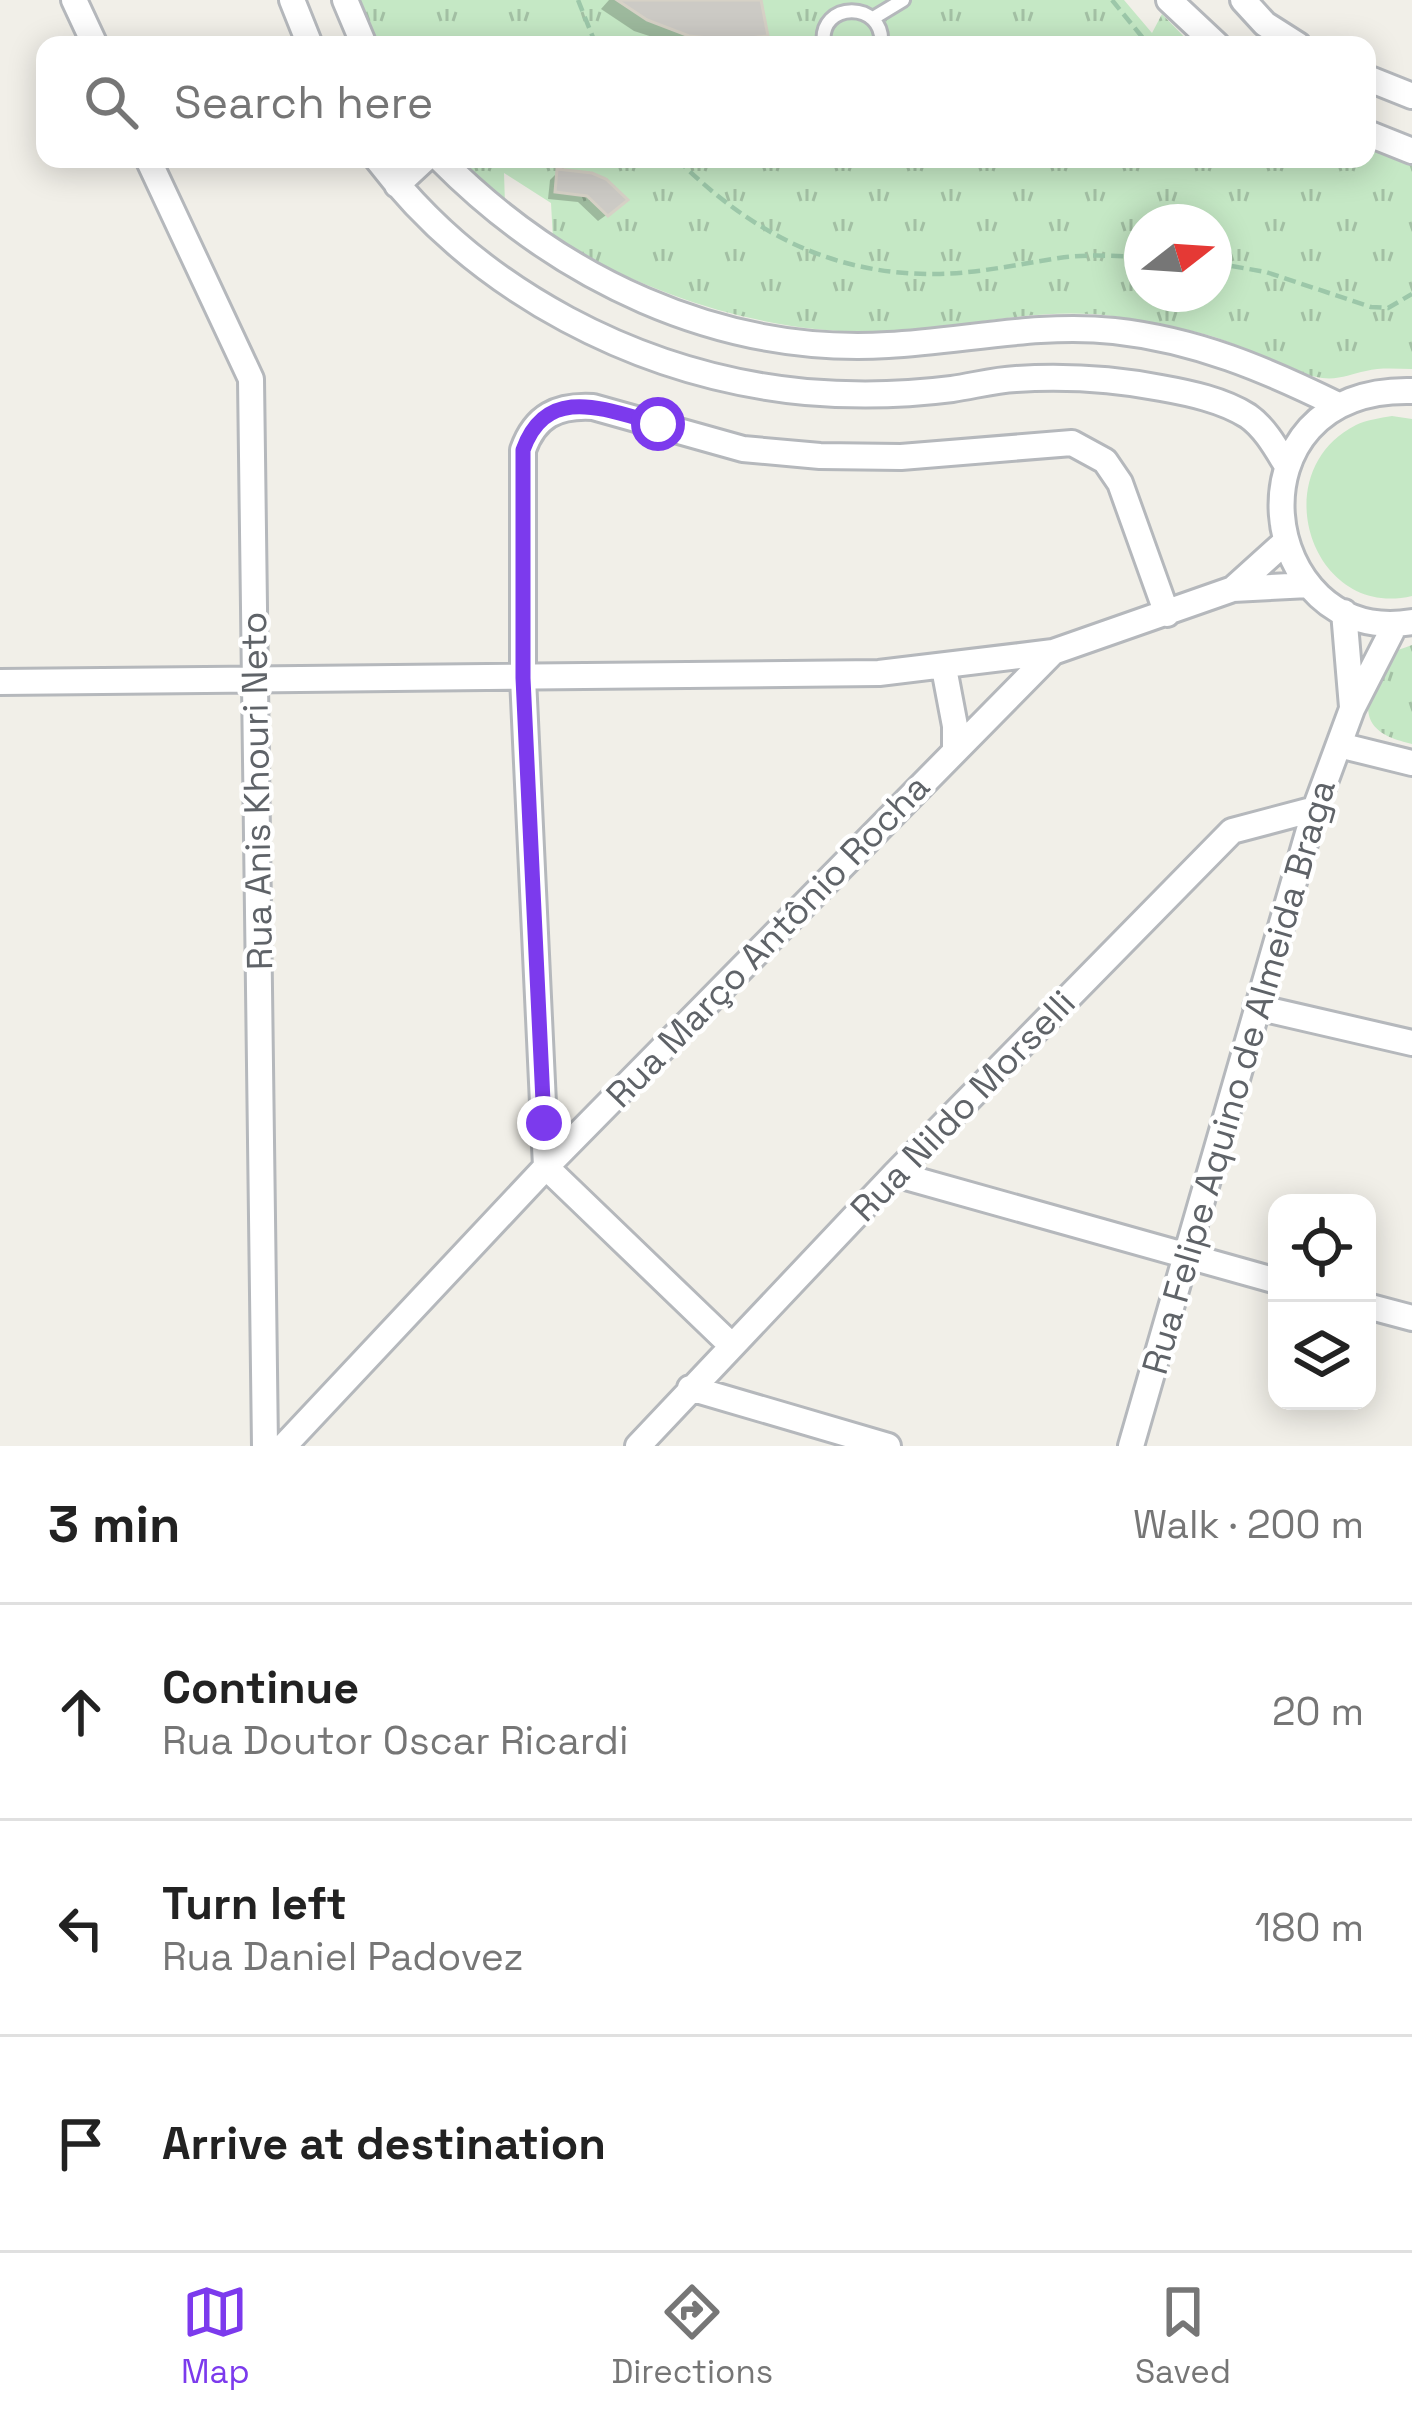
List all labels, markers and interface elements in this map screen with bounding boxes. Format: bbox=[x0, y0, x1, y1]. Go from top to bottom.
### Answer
search box bbox=[36, 36, 1376, 168]
icon: search bbox=[78, 69, 144, 135]
text: Search here bbox=[174, 74, 433, 131]
north arrow bbox=[1124, 204, 1232, 312]
route start bbox=[631, 397, 685, 451]
street label: Rua Anis Khouri Neto bbox=[231, 611, 283, 971]
street label: Rua Março Antônio Rocha bbox=[597, 765, 939, 1117]
street label: Rua Felipe Aquino de Almeida Braga bbox=[1132, 774, 1346, 1380]
street label: Rua Nildo Morselli bbox=[841, 981, 1085, 1231]
route end bbox=[517, 1096, 571, 1150]
map controls bbox=[1268, 1194, 1376, 1410]
button: locate bbox=[1268, 1194, 1376, 1302]
button: layers bbox=[1268, 1302, 1376, 1410]
text: 3 min bbox=[48, 1492, 181, 1557]
text: Walk · 200 m bbox=[1133, 1500, 1364, 1549]
text: Continue bbox=[162, 1659, 359, 1716]
icon: ahead bbox=[48, 1679, 114, 1745]
text: 20 m bbox=[1272, 1687, 1364, 1736]
text: Rua Doutor Oscar Ricardi bbox=[162, 1716, 629, 1765]
text: Turn left bbox=[162, 1875, 347, 1932]
icon: left bbox=[48, 1895, 114, 1961]
text: 180 m bbox=[1255, 1903, 1364, 1952]
text: Rua Daniel Padovez bbox=[162, 1932, 524, 1981]
icon: arrive bbox=[48, 2111, 114, 2177]
text: Arrive at destination bbox=[162, 2115, 606, 2172]
tab: Map bbox=[181, 2279, 250, 2393]
tab: Directions bbox=[611, 2279, 773, 2393]
tab: Saved bbox=[1135, 2279, 1231, 2393]

